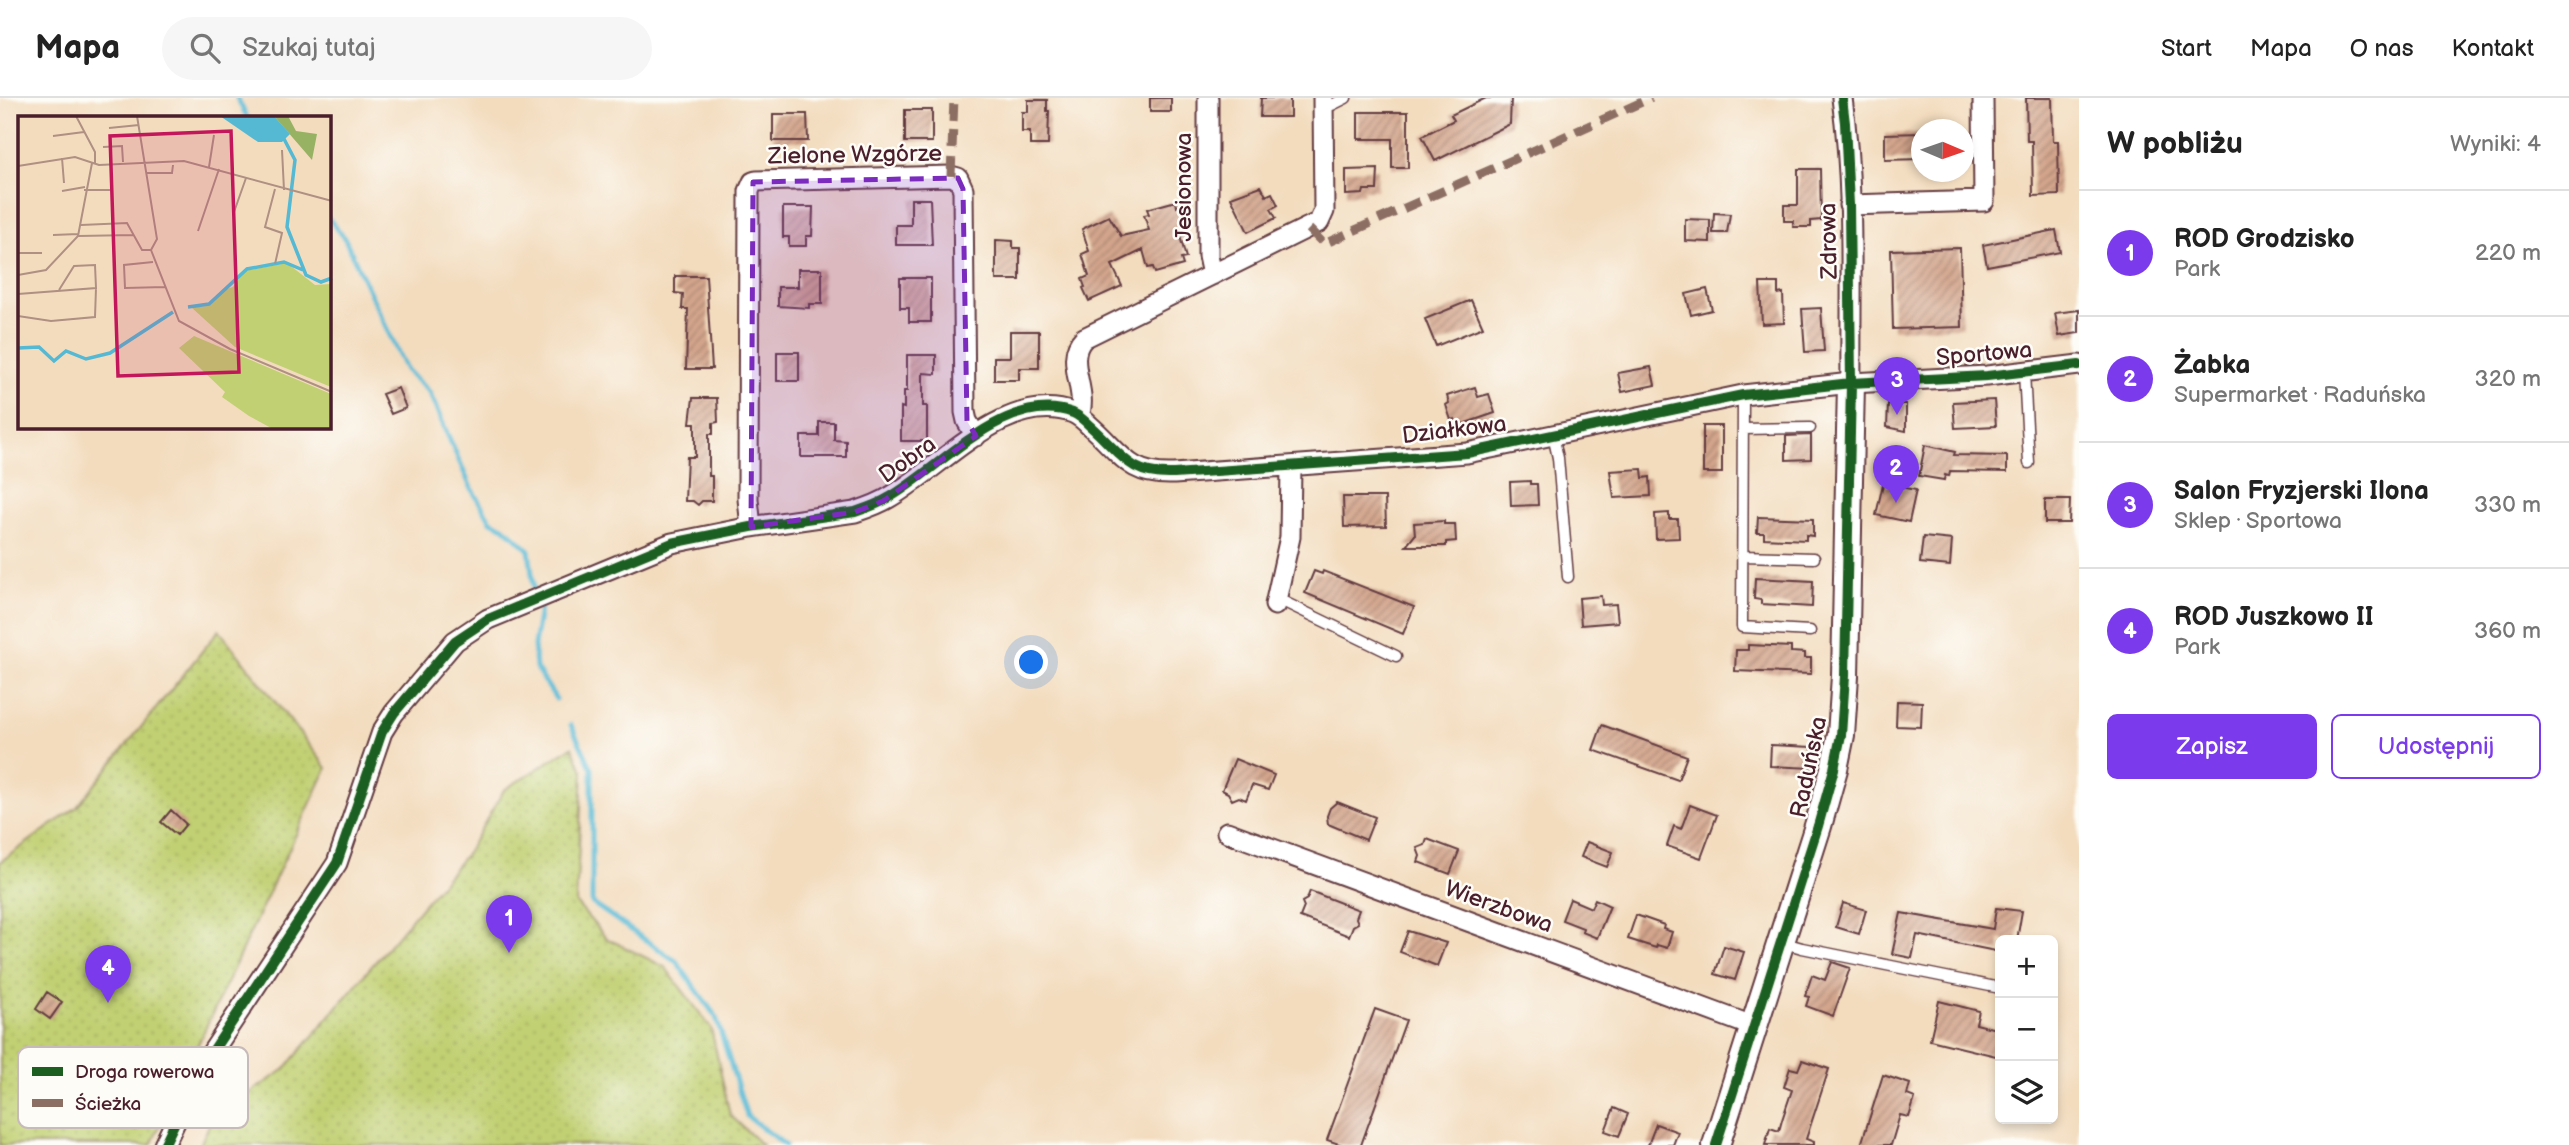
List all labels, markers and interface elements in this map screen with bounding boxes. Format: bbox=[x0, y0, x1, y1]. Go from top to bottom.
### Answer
search box bbox=[162, 17, 652, 80]
text: Mapa bbox=[35, 28, 120, 68]
icon: search bbox=[186, 29, 224, 67]
text: Szukaj tutaj bbox=[242, 33, 376, 64]
text: Start bbox=[2161, 34, 2212, 63]
text: Mapa bbox=[2250, 34, 2312, 63]
text: O nas bbox=[2350, 34, 2414, 63]
text: Kontakt bbox=[2452, 34, 2534, 63]
inset map bbox=[18, 116, 331, 429]
north arrow bbox=[1911, 119, 1974, 182]
text: W pobliżu bbox=[2107, 126, 2243, 162]
text: Wyniki: 4 bbox=[2450, 130, 2541, 158]
street label: Jesionowa bbox=[1170, 132, 1198, 242]
street label: Zielone Wzgórze bbox=[767, 139, 942, 171]
street label: Zdrowa bbox=[1814, 203, 1844, 280]
text: ROD Grodzisko bbox=[2174, 224, 2355, 255]
text: 1 bbox=[2125, 239, 2135, 267]
text: 220 m bbox=[2475, 239, 2541, 267]
text: Park bbox=[2174, 255, 2220, 283]
street label: Sportowa bbox=[1935, 336, 2033, 372]
text: Żabka bbox=[2174, 350, 2250, 381]
pin: 3 bbox=[1874, 357, 1920, 415]
text: 2 bbox=[2123, 365, 2137, 393]
text: 320 m bbox=[2475, 365, 2541, 393]
text: Supermarket · Raduńska bbox=[2174, 381, 2426, 409]
street label: Działkowa bbox=[1400, 410, 1508, 450]
street label: Dobra bbox=[874, 430, 942, 489]
pin: 2 bbox=[1873, 445, 1919, 503]
text: Salon Fryzjerski Ilona bbox=[2174, 476, 2429, 507]
text: 3 bbox=[2123, 491, 2137, 519]
text: 330 m bbox=[2474, 491, 2541, 519]
text: Sklep · Sportowa bbox=[2174, 507, 2342, 535]
text: ROD Juszkowo II bbox=[2174, 602, 2374, 633]
text: 4 bbox=[2123, 617, 2137, 645]
text: 360 m bbox=[2474, 617, 2541, 645]
text: Park bbox=[2174, 633, 2220, 661]
your location bbox=[1014, 645, 1048, 679]
street label: Raduńska bbox=[1785, 714, 1833, 821]
button: Zapisz bbox=[2107, 714, 2317, 779]
button: Udostępnij bbox=[2331, 714, 2541, 779]
street label: Wierzbowa bbox=[1441, 875, 1556, 939]
pin: 1 bbox=[486, 895, 532, 953]
map controls bbox=[1995, 935, 2058, 1124]
button: + bbox=[1995, 935, 2058, 998]
pin: 4 bbox=[85, 945, 131, 1003]
button: − bbox=[1995, 998, 2058, 1061]
legend bbox=[18, 1047, 248, 1128]
text: Droga rowerowa bbox=[75, 1061, 215, 1084]
button: layers bbox=[1995, 1061, 2058, 1124]
text: Ścieżka bbox=[75, 1092, 141, 1116]

